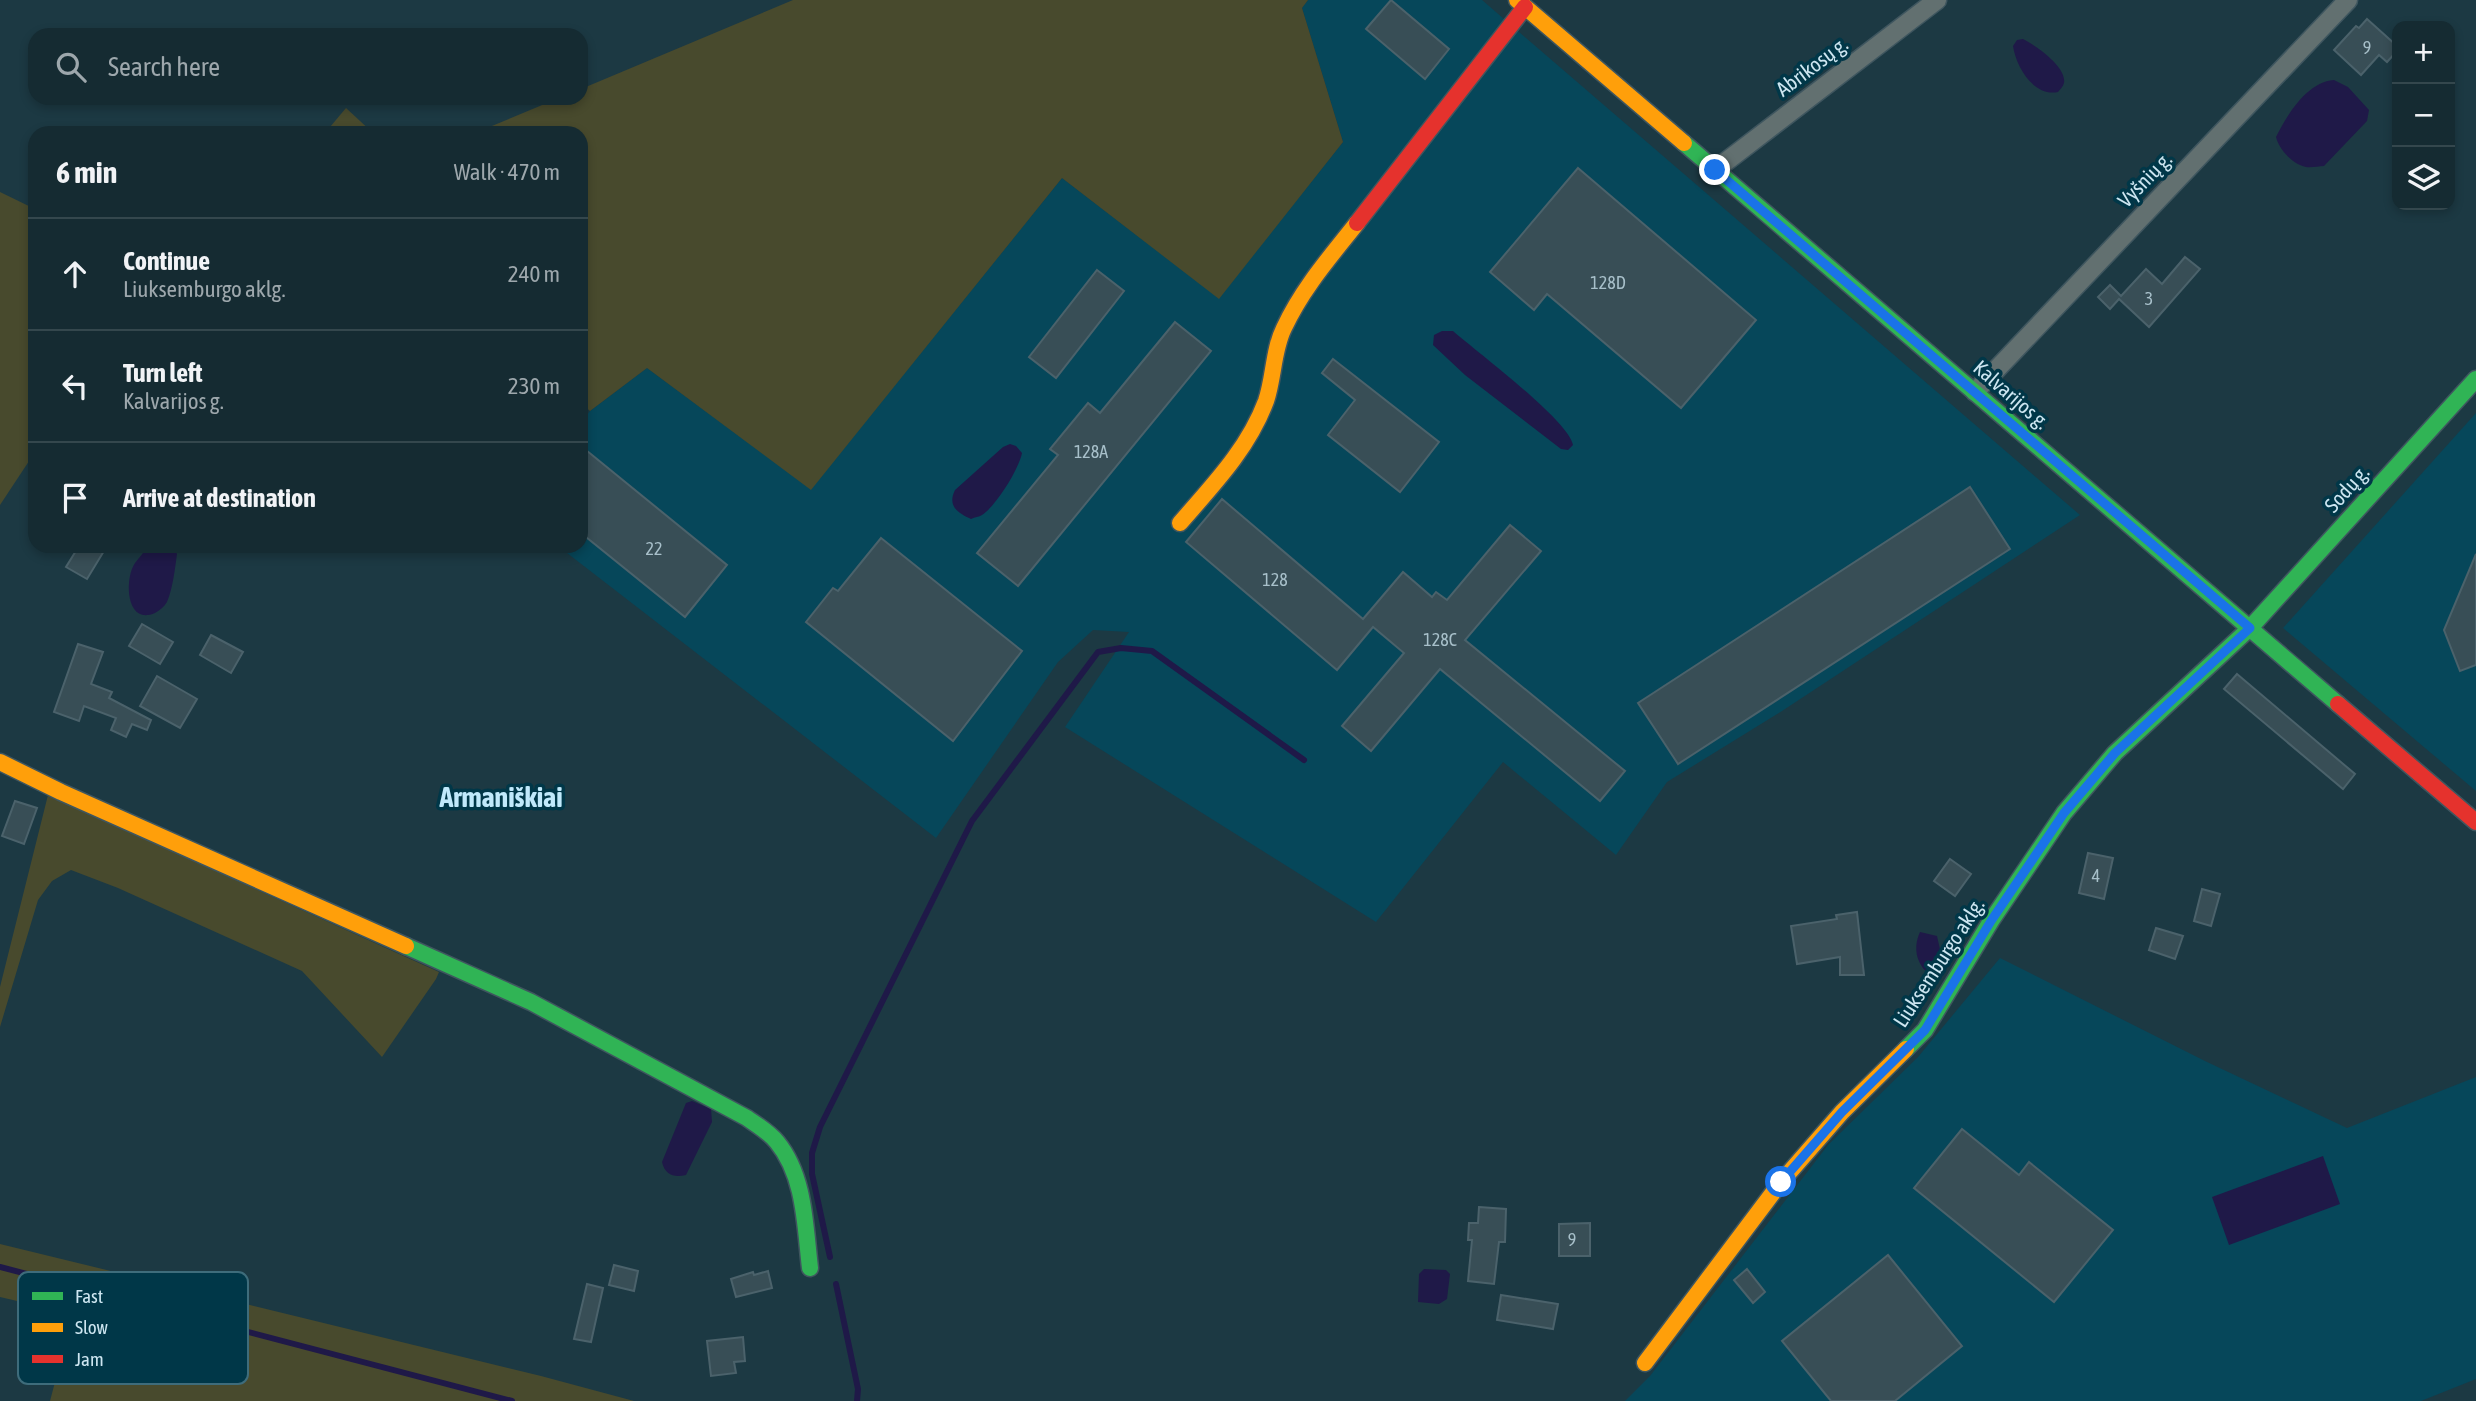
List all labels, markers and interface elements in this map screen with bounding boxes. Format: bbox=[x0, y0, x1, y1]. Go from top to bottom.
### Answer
map controls bbox=[2392, 21, 2455, 210]
button: + bbox=[2392, 21, 2455, 84]
search box bbox=[28, 28, 588, 105]
street label: Abrikosų g. bbox=[1771, 32, 1852, 101]
house number: 9 bbox=[2363, 37, 2371, 58]
icon: search bbox=[52, 48, 90, 86]
text: Search here bbox=[108, 52, 220, 82]
button: − bbox=[2392, 84, 2455, 147]
street label: Vyšnių g. bbox=[2112, 147, 2176, 212]
button: layers bbox=[2392, 147, 2455, 210]
route end bbox=[1699, 154, 1730, 185]
text: 6 min bbox=[56, 155, 117, 189]
text: Walk · 470 m bbox=[454, 159, 560, 185]
text: Continue bbox=[123, 246, 210, 276]
icon: ahead bbox=[56, 255, 94, 293]
text: 240 m bbox=[508, 261, 560, 287]
house number: 128D bbox=[1590, 272, 1626, 293]
text: Liuksemburgo aklg. bbox=[123, 276, 286, 302]
house number: 3 bbox=[2145, 288, 2153, 309]
street label: Kalvarijos g. bbox=[1969, 355, 2054, 433]
text: Turn left bbox=[123, 358, 203, 388]
icon: left bbox=[56, 367, 94, 405]
text: 230 m bbox=[508, 373, 560, 399]
text: Kalvarijos g. bbox=[123, 388, 224, 414]
house number: 128A bbox=[1074, 441, 1108, 462]
street label: Sodų g. bbox=[2319, 460, 2373, 517]
icon: arrive bbox=[56, 479, 94, 517]
text: Arrive at destination bbox=[123, 483, 316, 513]
house number: 22 bbox=[646, 538, 662, 559]
house number: 128 bbox=[1262, 569, 1288, 590]
house number: 128C bbox=[1423, 629, 1457, 650]
district label: Armaniškiai bbox=[438, 781, 563, 813]
house number: 4 bbox=[2092, 865, 2100, 886]
street label: Liuksemburgo aklg. bbox=[1888, 894, 1989, 1031]
route start bbox=[1765, 1166, 1796, 1197]
house number: 9 bbox=[1568, 1229, 1576, 1250]
legend bbox=[18, 1272, 248, 1384]
text: Fast bbox=[75, 1285, 103, 1307]
text: Slow bbox=[75, 1316, 109, 1338]
text: Jam bbox=[75, 1348, 104, 1370]

